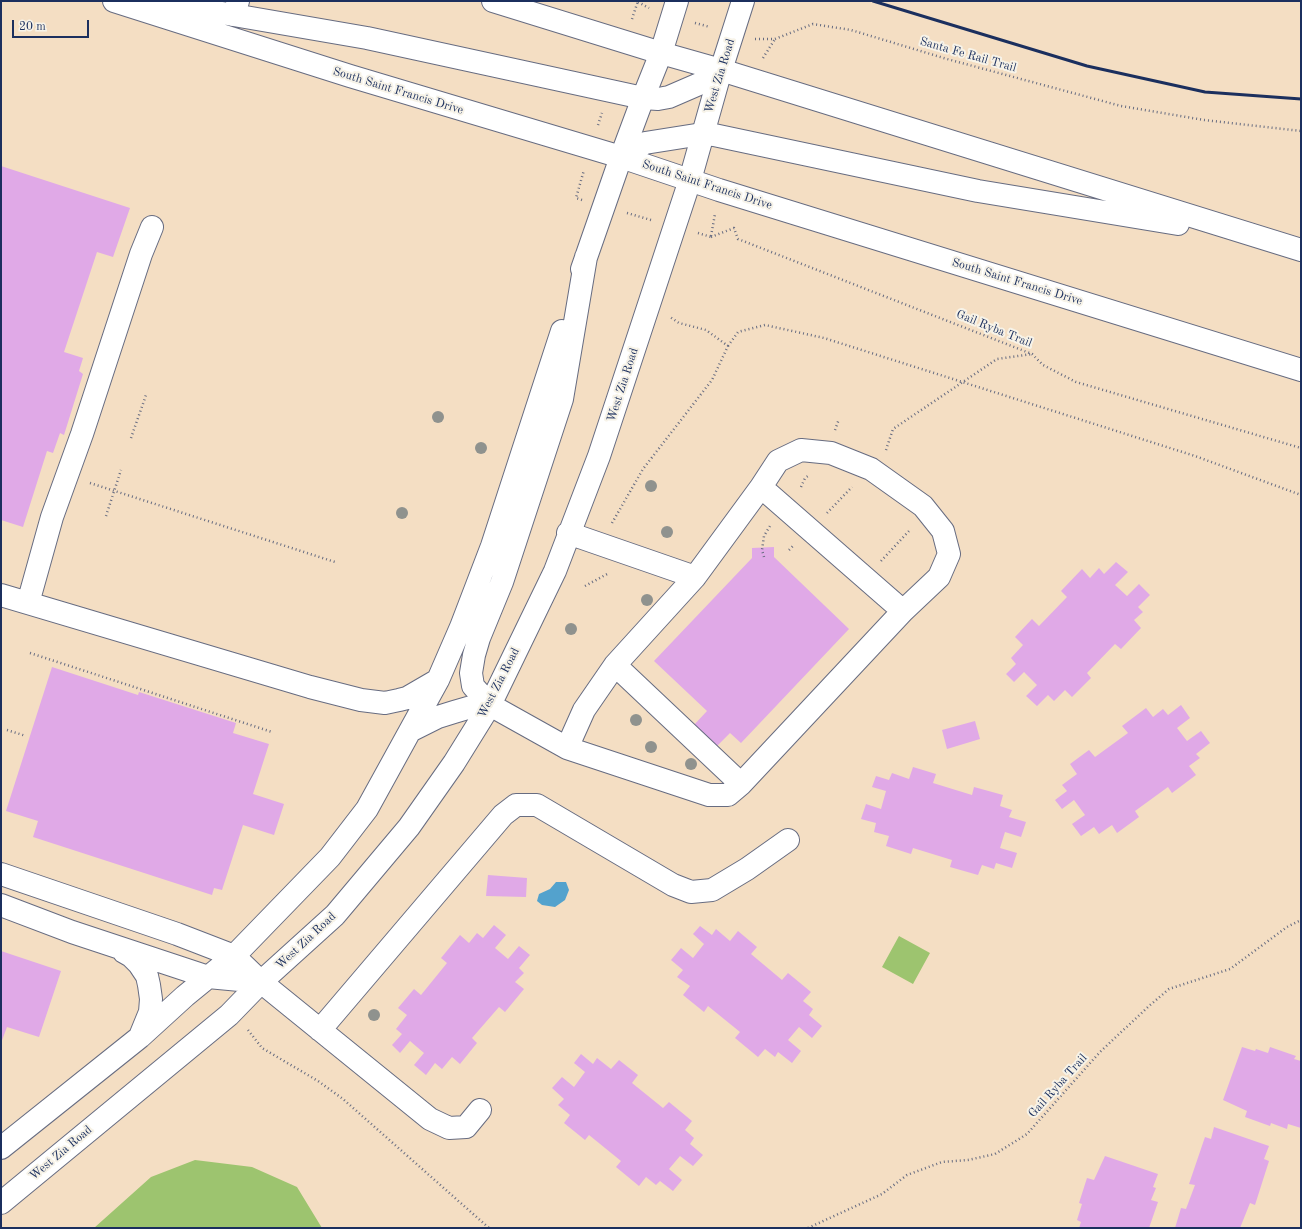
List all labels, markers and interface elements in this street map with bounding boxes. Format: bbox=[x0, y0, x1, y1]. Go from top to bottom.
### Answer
scale bar bbox=[14, 12, 91, 38]
text: 20 m bbox=[19, 21, 46, 33]
street label: Santa Fe Rail Trail bbox=[918, 34, 1018, 76]
street label: West Zia Road bbox=[702, 37, 738, 115]
street label: South Saint Francis Drive bbox=[331, 64, 465, 118]
street label: South Saint Francis Drive bbox=[640, 157, 774, 213]
street label: South Saint Francis Drive bbox=[950, 255, 1084, 309]
street label: Gail Ryba Trail bbox=[954, 307, 1034, 351]
street label: West Zia Road bbox=[604, 346, 642, 424]
street label: West Zia Road bbox=[475, 645, 523, 721]
street label: West Zia Road bbox=[273, 909, 339, 973]
street label: Gail Ryba Trail bbox=[1026, 1051, 1090, 1121]
street label: West Zia Road bbox=[27, 1123, 95, 1183]

